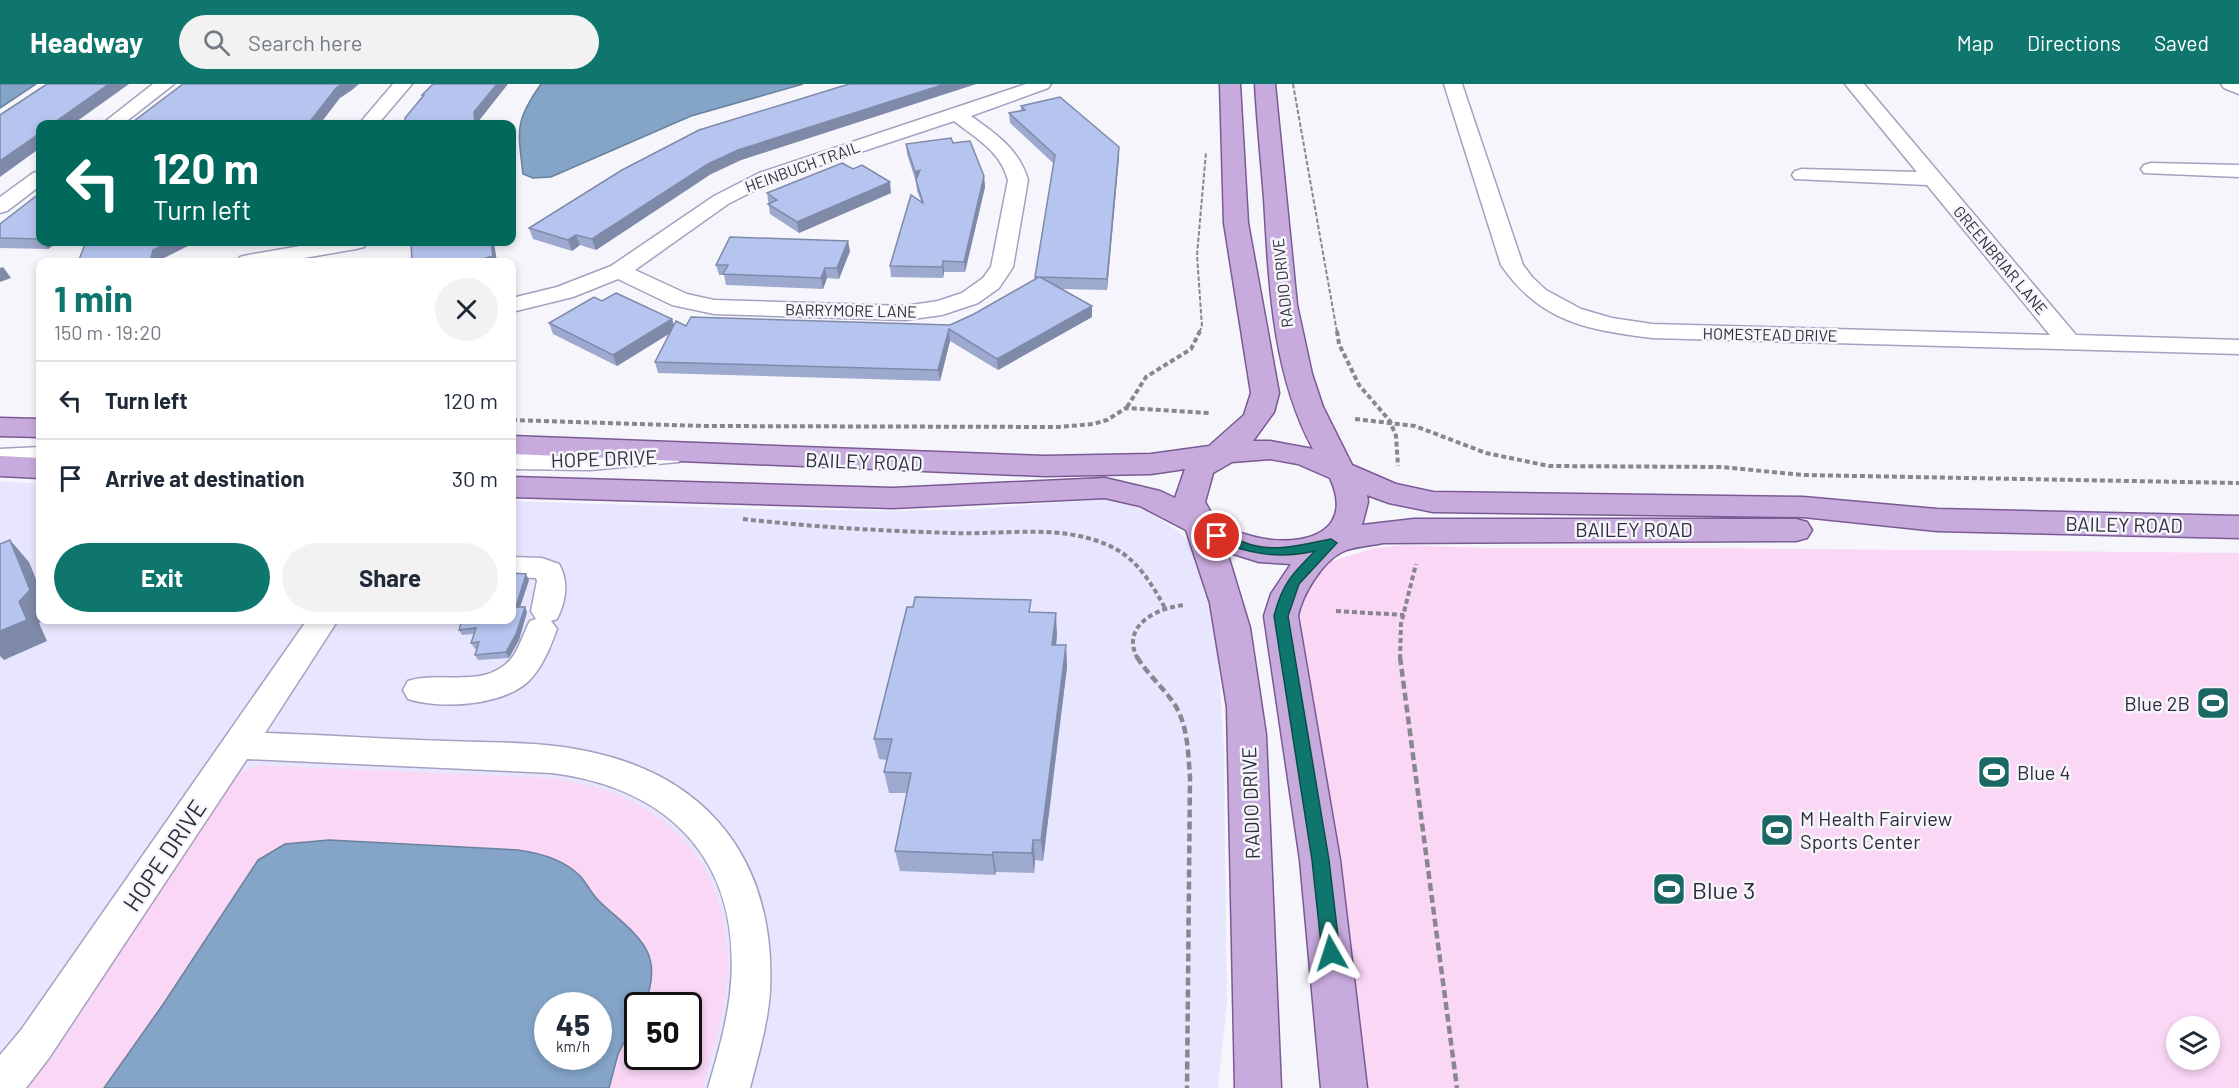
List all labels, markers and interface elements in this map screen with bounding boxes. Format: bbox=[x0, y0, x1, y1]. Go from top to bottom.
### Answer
search box bbox=[179, 15, 599, 69]
text: Headway bbox=[30, 25, 143, 59]
icon: search bbox=[200, 26, 233, 59]
text: Search here bbox=[248, 29, 362, 55]
text: Map bbox=[1957, 30, 1994, 55]
text: Directions bbox=[2027, 30, 2121, 55]
text: Saved bbox=[2154, 30, 2209, 55]
street label: HEINBUCH TRAIL bbox=[742, 136, 862, 196]
text: 120 m bbox=[153, 142, 259, 192]
icon: left bbox=[54, 144, 132, 222]
text: Turn left bbox=[153, 193, 251, 225]
street label: GREENBRIAR LANE bbox=[1950, 202, 2052, 318]
street label: RADIO DRIVE bbox=[1268, 237, 1296, 329]
text: 1 min bbox=[54, 276, 133, 319]
button: close bbox=[435, 278, 498, 341]
street label: BARRYMORE LANE bbox=[785, 299, 917, 321]
text: 150 m · 19:20 bbox=[54, 320, 162, 344]
street label: HOMESTEAD DRIVE bbox=[1702, 323, 1838, 345]
icon: left bbox=[54, 384, 87, 417]
text: Turn left bbox=[105, 387, 188, 413]
text: 120 m bbox=[443, 387, 498, 413]
street label: HOPE DRIVE bbox=[550, 444, 658, 472]
street label: BAILEY ROAD bbox=[805, 447, 923, 475]
icon: arrive bbox=[54, 462, 87, 495]
text: Arrive at destination bbox=[105, 465, 304, 491]
text: 30 m bbox=[452, 465, 498, 491]
pin bbox=[1191, 510, 1242, 561]
street label: BAILEY ROAD bbox=[2065, 511, 2183, 537]
street label: BAILEY ROAD bbox=[1575, 517, 1693, 541]
icon: arrive bbox=[1200, 519, 1233, 552]
button: Exit bbox=[54, 543, 270, 612]
button: Share bbox=[282, 543, 498, 612]
sports icon: Blue 2B bbox=[2195, 685, 2231, 721]
place label: Blue 2B bbox=[2124, 691, 2190, 715]
street label: RADIO DRIVE bbox=[1236, 746, 1264, 860]
sports icon: Blue 4 bbox=[1976, 754, 2012, 790]
place label: Blue 4 bbox=[2017, 760, 2071, 784]
street label: HOPE DRIVE bbox=[116, 794, 212, 916]
place label: M Health Fairview Sports Center bbox=[1800, 806, 1952, 853]
sports icon: M Health Fairview Sports Center bbox=[1759, 812, 1795, 848]
sports icon: Blue 3 bbox=[1651, 871, 1687, 907]
place label: Blue 3 bbox=[1692, 875, 1755, 904]
position arrow bbox=[1299, 921, 1363, 985]
speed limit sign: 50 bbox=[624, 992, 702, 1070]
text: 45 bbox=[556, 1006, 590, 1042]
map controls bbox=[2166, 1016, 2220, 1070]
button: layers bbox=[2166, 1016, 2220, 1070]
text: km/h bbox=[556, 1037, 590, 1055]

